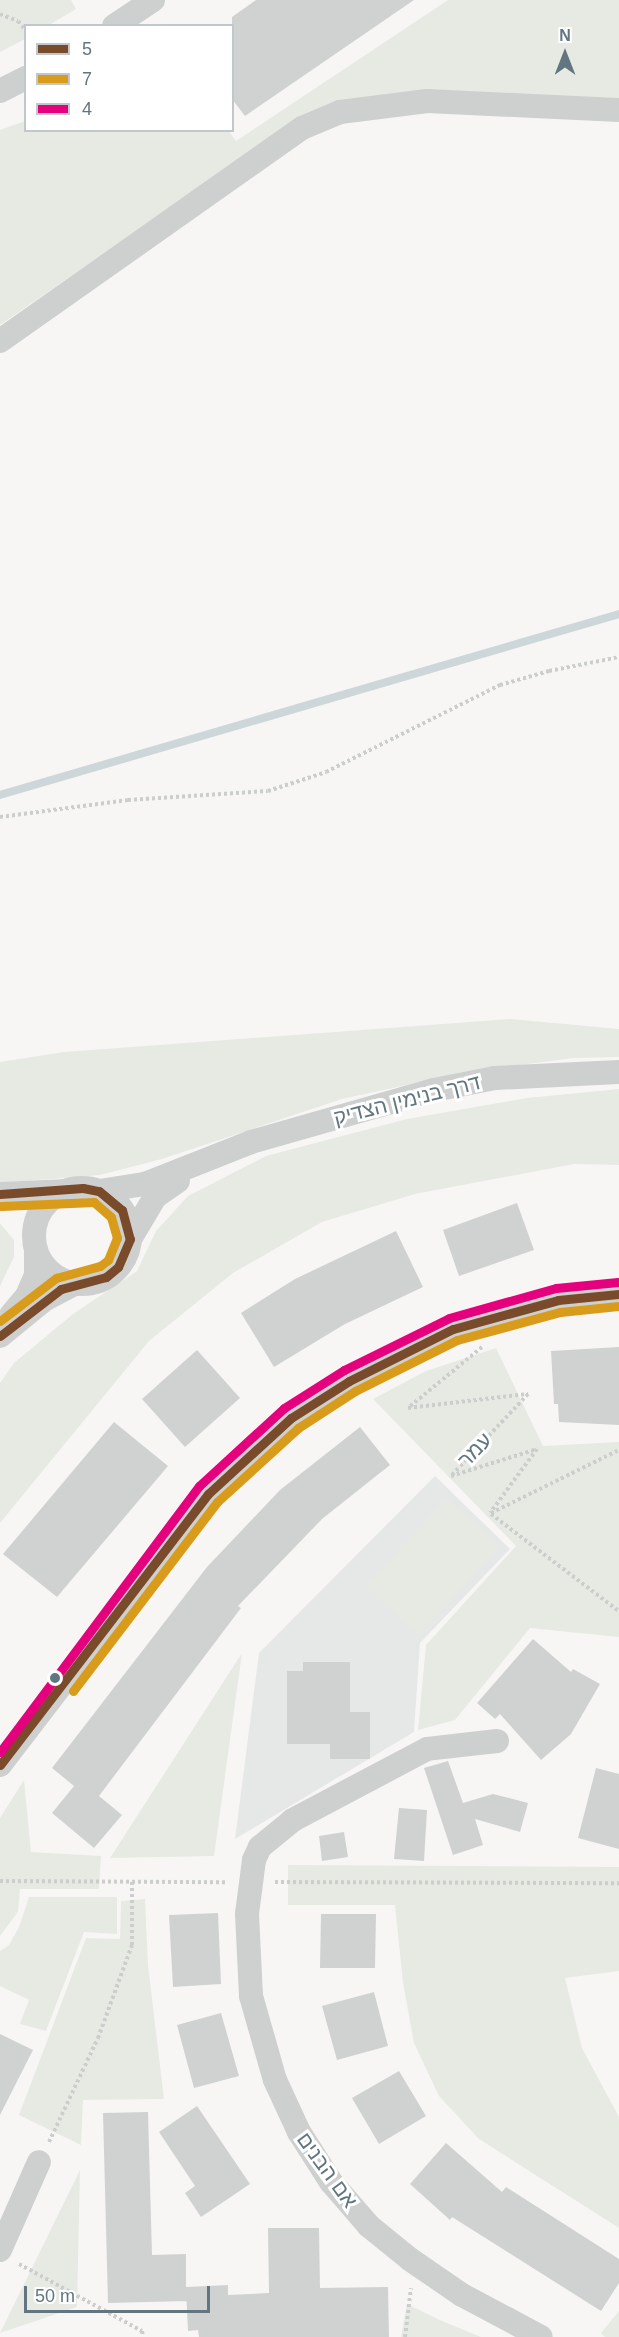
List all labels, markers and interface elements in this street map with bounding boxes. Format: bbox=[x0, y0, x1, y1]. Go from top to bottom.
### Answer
legend bbox=[24, 24, 234, 132]
north arrow bbox=[535, 24, 595, 84]
text: N bbox=[559, 27, 571, 44]
text: 5 bbox=[82, 39, 92, 59]
text: 7 bbox=[82, 69, 92, 89]
text: 4 bbox=[82, 99, 92, 119]
street label: דרך בנימין הצדיק bbox=[331, 1070, 483, 1130]
street label: עמר bbox=[453, 1428, 497, 1472]
unlabelled marker bbox=[49, 1672, 61, 1684]
street label: אם הבנים bbox=[291, 2128, 363, 2212]
scale bar bbox=[27, 2274, 213, 2312]
text: 50 m bbox=[35, 2286, 75, 2306]

